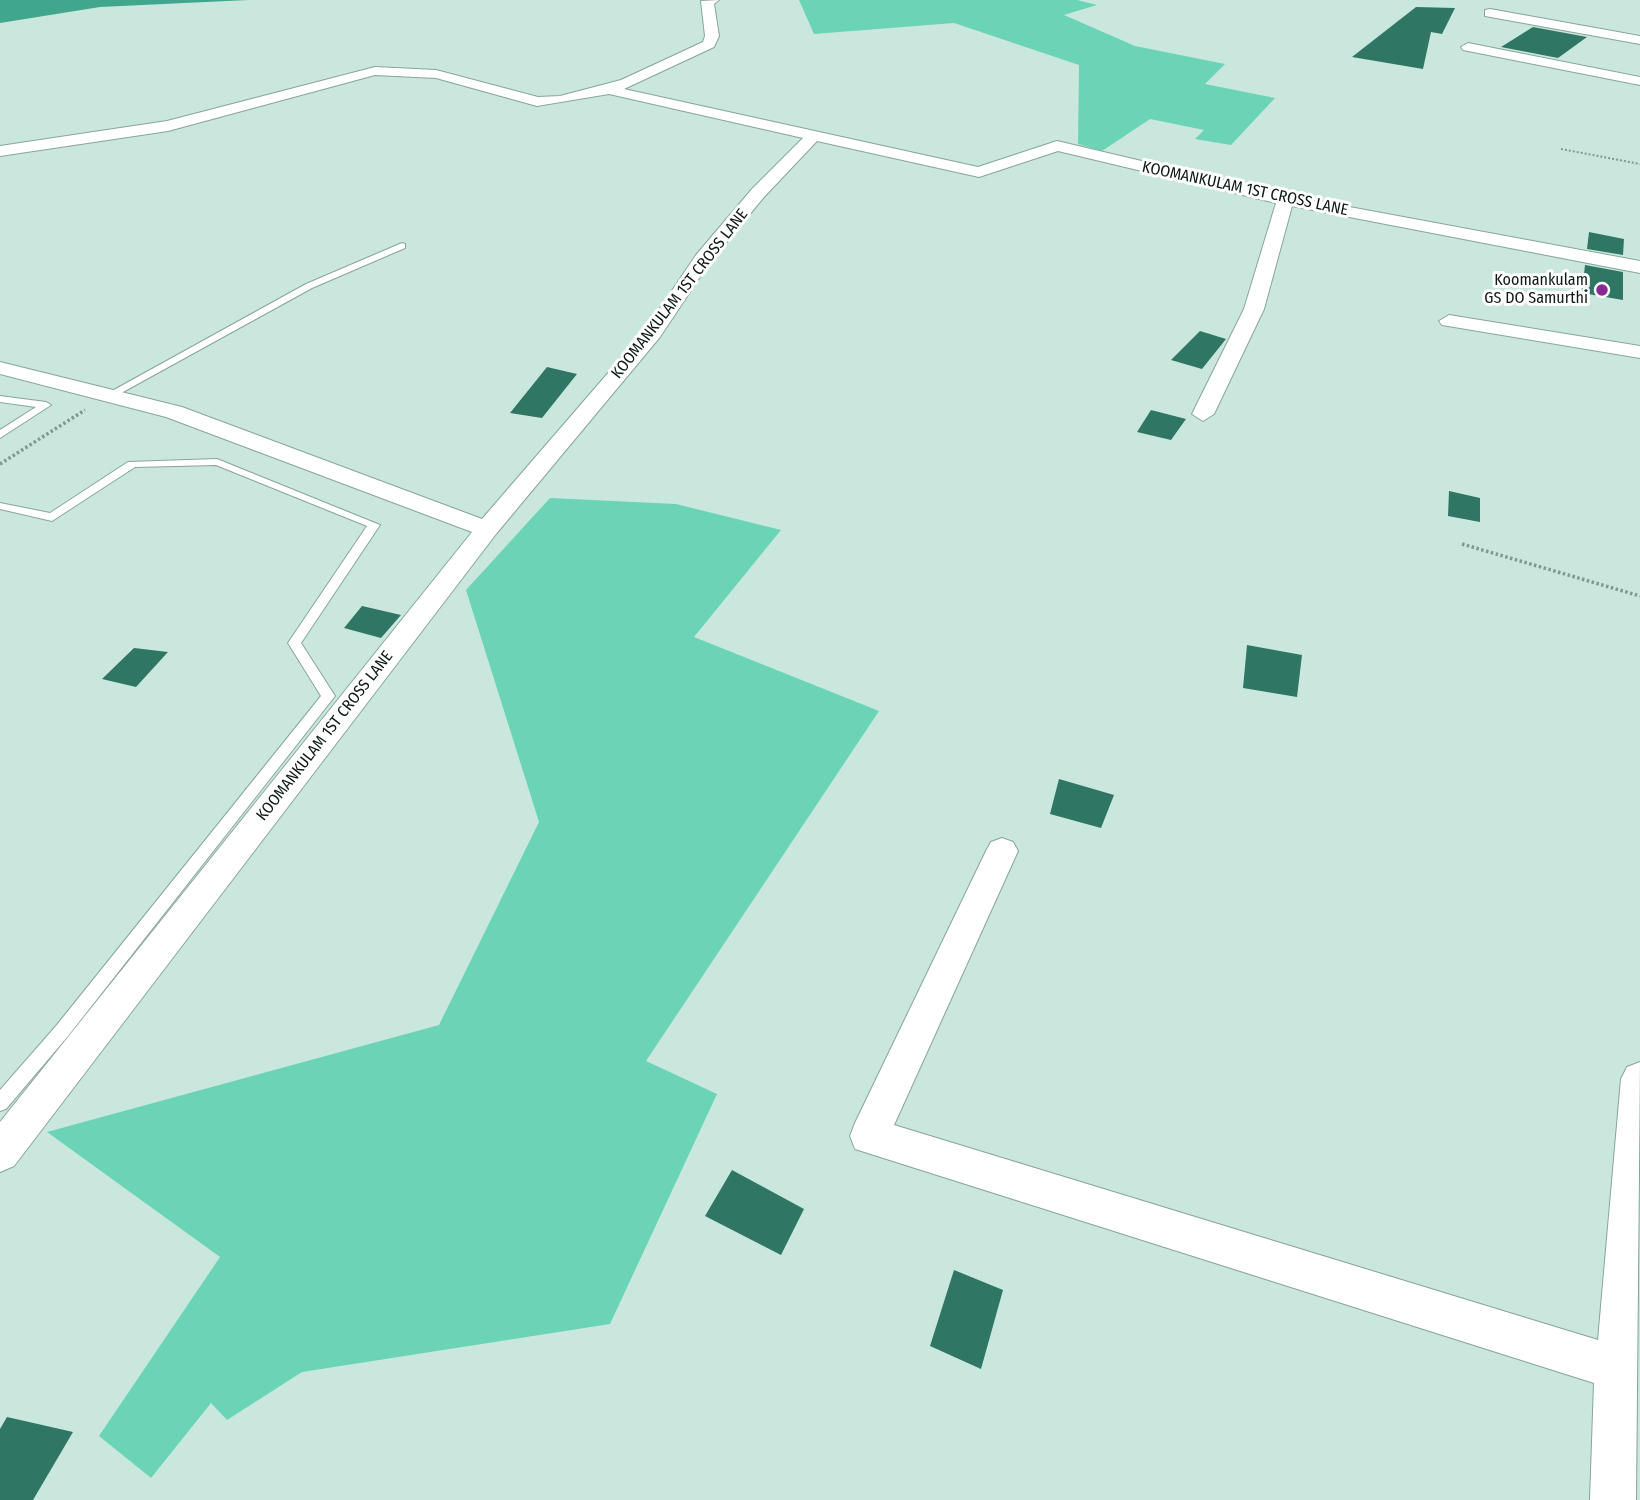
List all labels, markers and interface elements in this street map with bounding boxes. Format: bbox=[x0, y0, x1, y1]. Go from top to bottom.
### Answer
street label: KOOMANKULAM 1ST CROSS LANE bbox=[1140, 158, 1350, 220]
street label: KOOMANKULAM 1ST CROSS LANE bbox=[608, 205, 752, 383]
place label: Koomankulam GS DO Samurthi bbox=[1484, 271, 1588, 309]
marker: Koomankulam GS DO Samurthi bbox=[1594, 282, 1610, 298]
street label: KOOMANKULAM 1ST CROSS LANE bbox=[253, 647, 397, 825]

